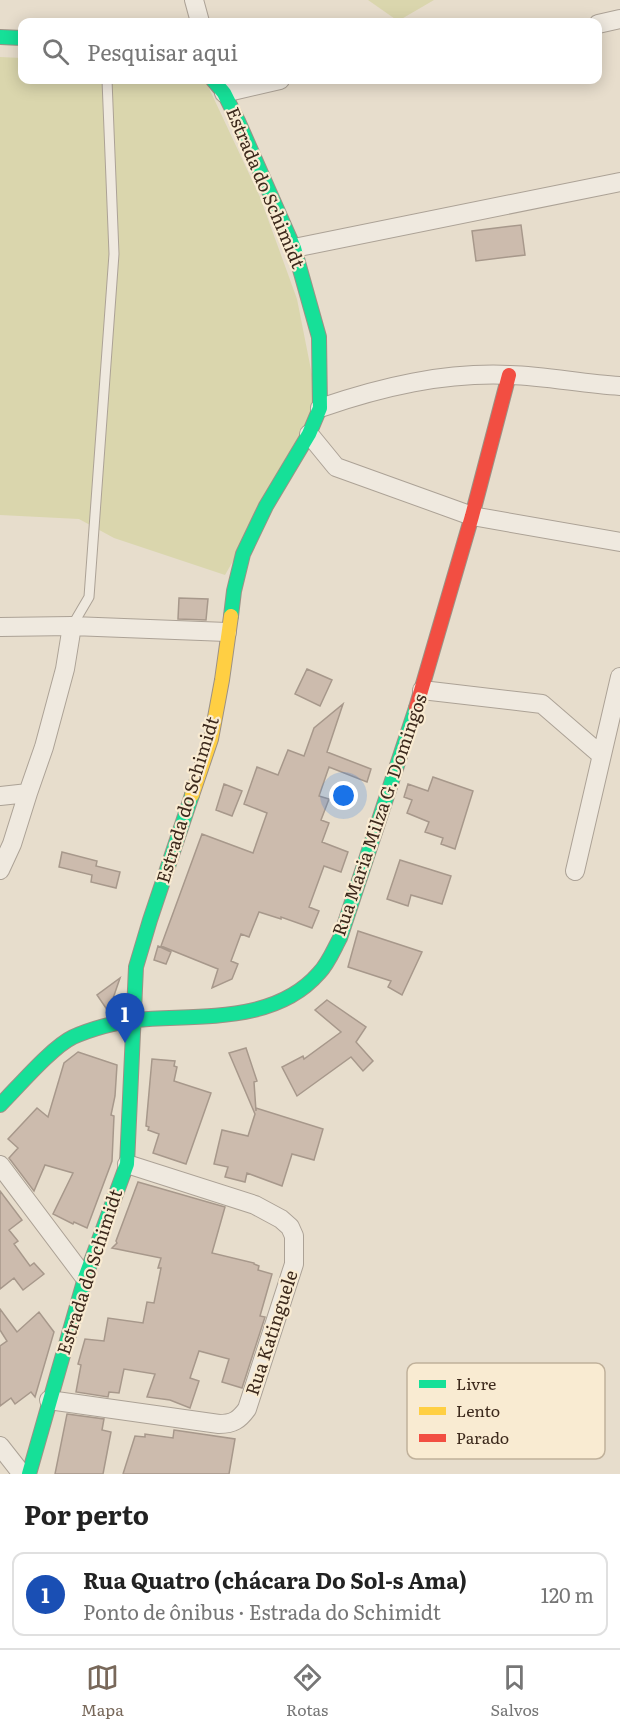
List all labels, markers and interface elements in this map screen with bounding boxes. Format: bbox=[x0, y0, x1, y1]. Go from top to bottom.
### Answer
search box bbox=[18, 18, 602, 84]
icon: search bbox=[39, 35, 72, 68]
text: Pesquisar aqui bbox=[87, 35, 238, 68]
street label: Estrada do Schimidt bbox=[220, 103, 313, 273]
street label: Rua Maria Milza G. Domingos bbox=[324, 690, 433, 939]
street label: Estrada do Schimidt bbox=[148, 712, 225, 886]
your location bbox=[329, 781, 358, 810]
pin: 1 bbox=[106, 994, 144, 1043]
street label: Estrada do Schimidt bbox=[49, 1184, 128, 1358]
street label: Rua Katinguele bbox=[238, 1266, 304, 1399]
legend bbox=[407, 1363, 605, 1459]
text: Livre bbox=[456, 1371, 496, 1395]
text: Lento bbox=[456, 1398, 500, 1422]
text: Parado bbox=[456, 1425, 509, 1449]
text: Por perto bbox=[24, 1494, 149, 1533]
text: Rua Quatro (chácara Do Sol-s Ama) bbox=[83, 1563, 467, 1596]
text: 1 bbox=[41, 1579, 50, 1609]
text: 120 m bbox=[541, 1579, 594, 1609]
text: Ponto de ônibus · Estrada do Schimidt bbox=[83, 1596, 441, 1626]
tab: Mapa bbox=[81, 1661, 124, 1721]
tab: Rotas bbox=[286, 1661, 328, 1721]
tab: Salvos bbox=[491, 1661, 539, 1721]

